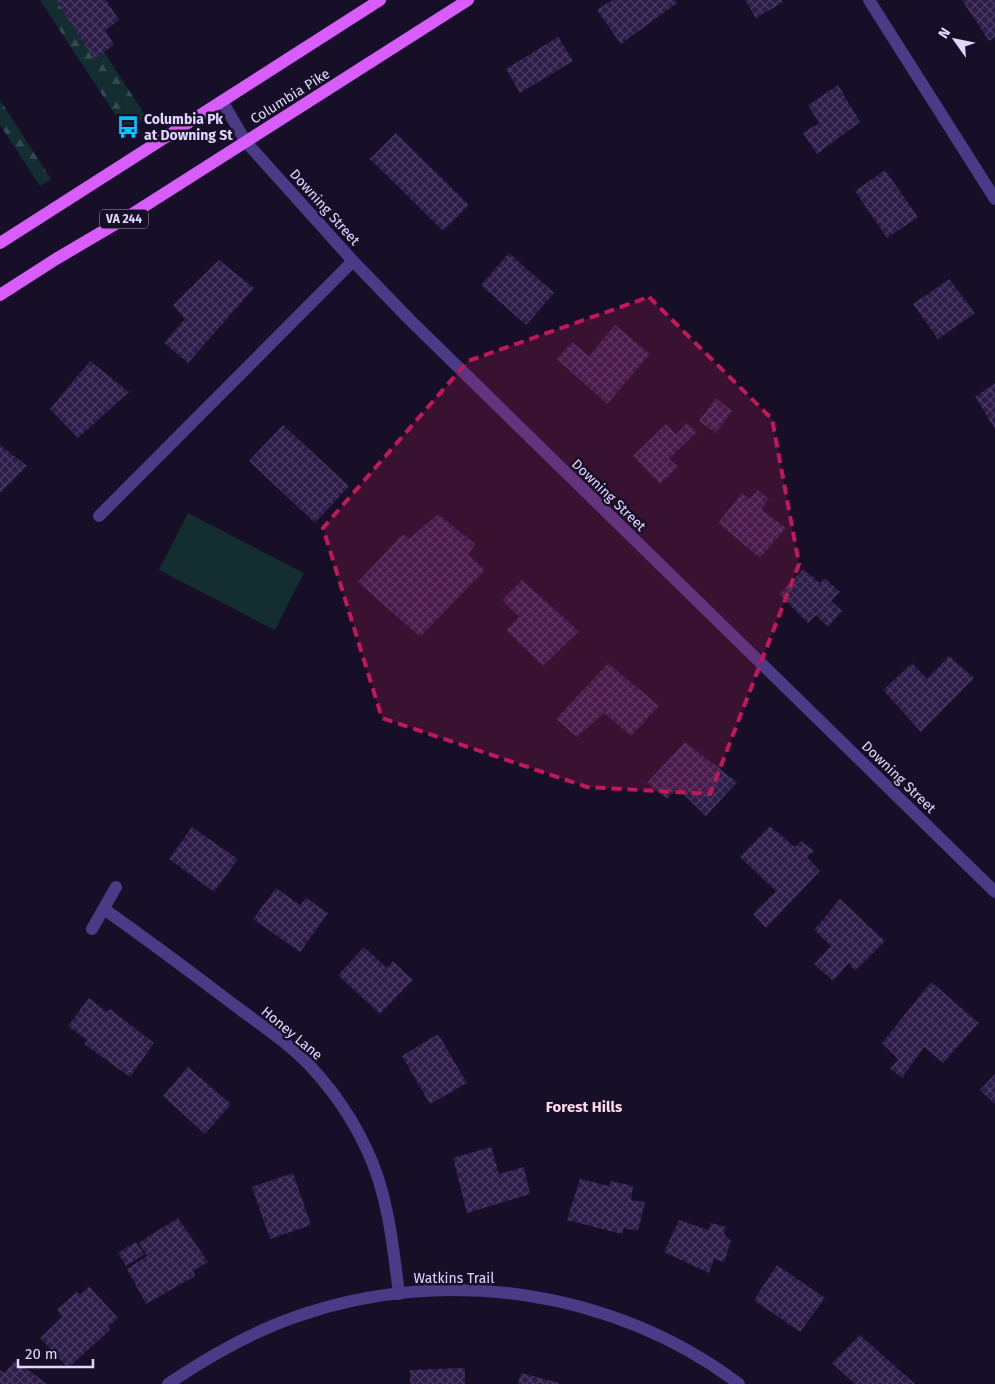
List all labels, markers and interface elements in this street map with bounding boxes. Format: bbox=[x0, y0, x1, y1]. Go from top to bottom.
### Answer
north arrow bbox=[930, 15, 980, 65]
text: N bbox=[935, 25, 954, 42]
street label: Columbia Pike bbox=[247, 65, 333, 128]
place label: Columbia Pk at Downing St bbox=[144, 111, 233, 144]
bus stop icon: Columbia Pk at Downing St bbox=[115, 114, 141, 140]
street label: Downing Street bbox=[286, 166, 364, 250]
road number: VA 244 bbox=[100, 210, 148, 228]
street label: Downing Street bbox=[568, 456, 650, 536]
street label: Downing Street bbox=[858, 738, 940, 818]
street label: Honey Lane bbox=[258, 1003, 326, 1064]
district label: Forest Hills bbox=[546, 1098, 622, 1116]
street label: Watkins Trail bbox=[414, 1270, 494, 1287]
scale bar bbox=[18, 1336, 92, 1368]
text: 20 m bbox=[25, 1345, 58, 1363]

